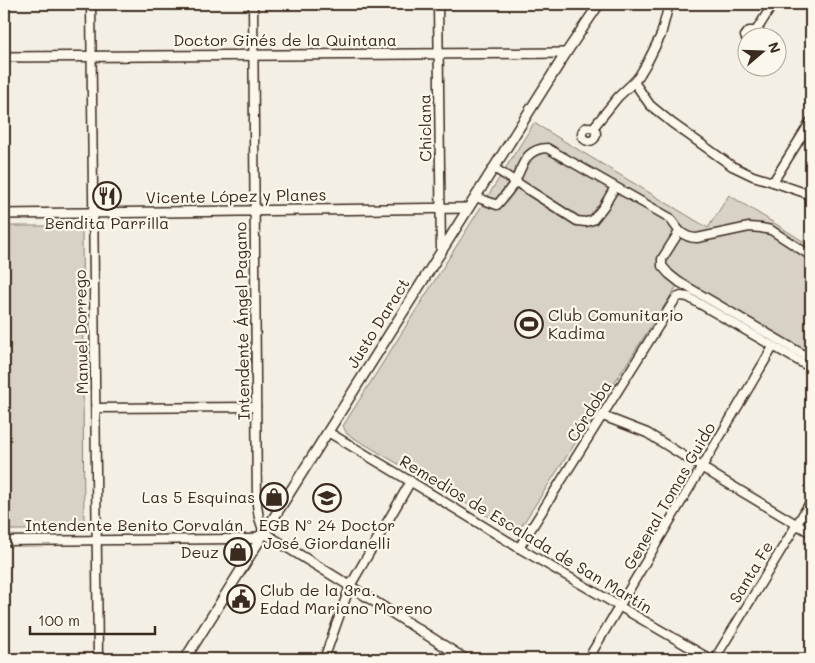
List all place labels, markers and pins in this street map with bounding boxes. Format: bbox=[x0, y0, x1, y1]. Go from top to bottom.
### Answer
restaurant icon: Bendita Parrilla bbox=[92, 181, 122, 211]
place label: Bendita Parrilla bbox=[45, 212, 169, 233]
place label: Club Comunitario Kadima bbox=[548, 304, 683, 343]
sports icon: Club Comunitario Kadima bbox=[514, 309, 544, 339]
shop icon: Las 5 Esquinas bbox=[259, 482, 289, 512]
school or university icon: EGB Nº 24 Doctor José Giordanelli bbox=[312, 483, 342, 513]
place label: Las 5 Esquinas bbox=[142, 486, 255, 507]
place label: EGB Nº 24 Doctor José Giordanelli bbox=[259, 514, 395, 553]
shop icon: Deuz bbox=[223, 537, 253, 567]
place label: Deuz bbox=[180, 541, 219, 562]
place label: Club de la 3ra. Edad Mariano Moreno bbox=[260, 579, 432, 618]
public building icon: Club de la 3ra. Edad Mariano Moreno bbox=[226, 584, 256, 614]

